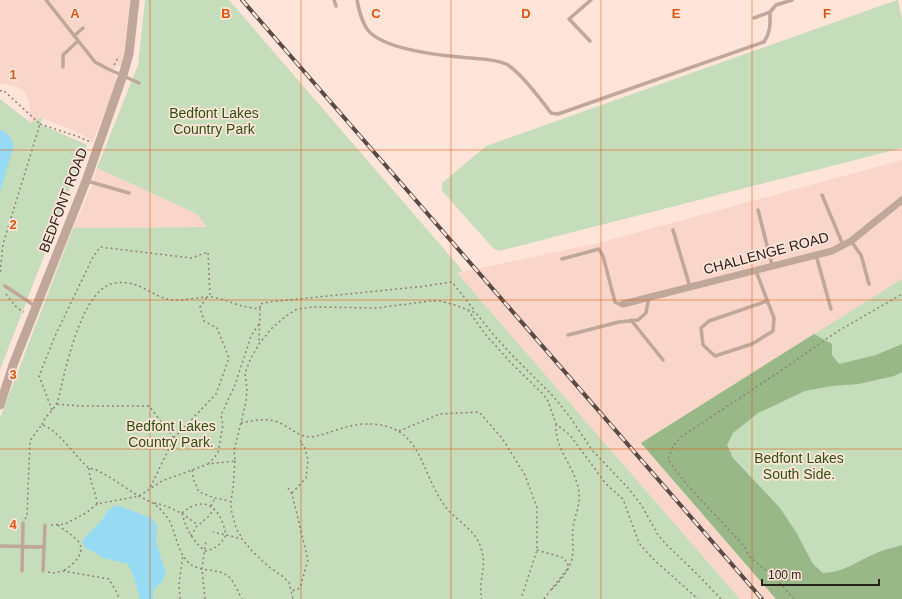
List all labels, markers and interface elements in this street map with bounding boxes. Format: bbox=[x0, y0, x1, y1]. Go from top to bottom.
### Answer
text: A bbox=[70, 6, 80, 21]
text: B bbox=[221, 6, 231, 21]
text: C bbox=[371, 6, 381, 21]
text: D bbox=[521, 6, 531, 21]
text: E bbox=[672, 6, 681, 21]
text: F bbox=[823, 6, 831, 21]
text: 1 bbox=[9, 67, 17, 82]
park label: Bedfont Lakes Country Park bbox=[169, 105, 259, 137]
street label: BEDFONT ROAD bbox=[36, 145, 90, 255]
text: 2 bbox=[9, 217, 17, 232]
street label: CHALLENGE ROAD bbox=[702, 229, 830, 277]
text: 3 bbox=[9, 367, 17, 382]
park label: Bedfont Lakes Country Park. bbox=[126, 418, 216, 450]
park label: Bedfont Lakes South Side. bbox=[754, 450, 844, 482]
text: 4 bbox=[9, 517, 17, 532]
scale bar bbox=[762, 561, 879, 587]
text: 100 m bbox=[768, 568, 801, 582]

